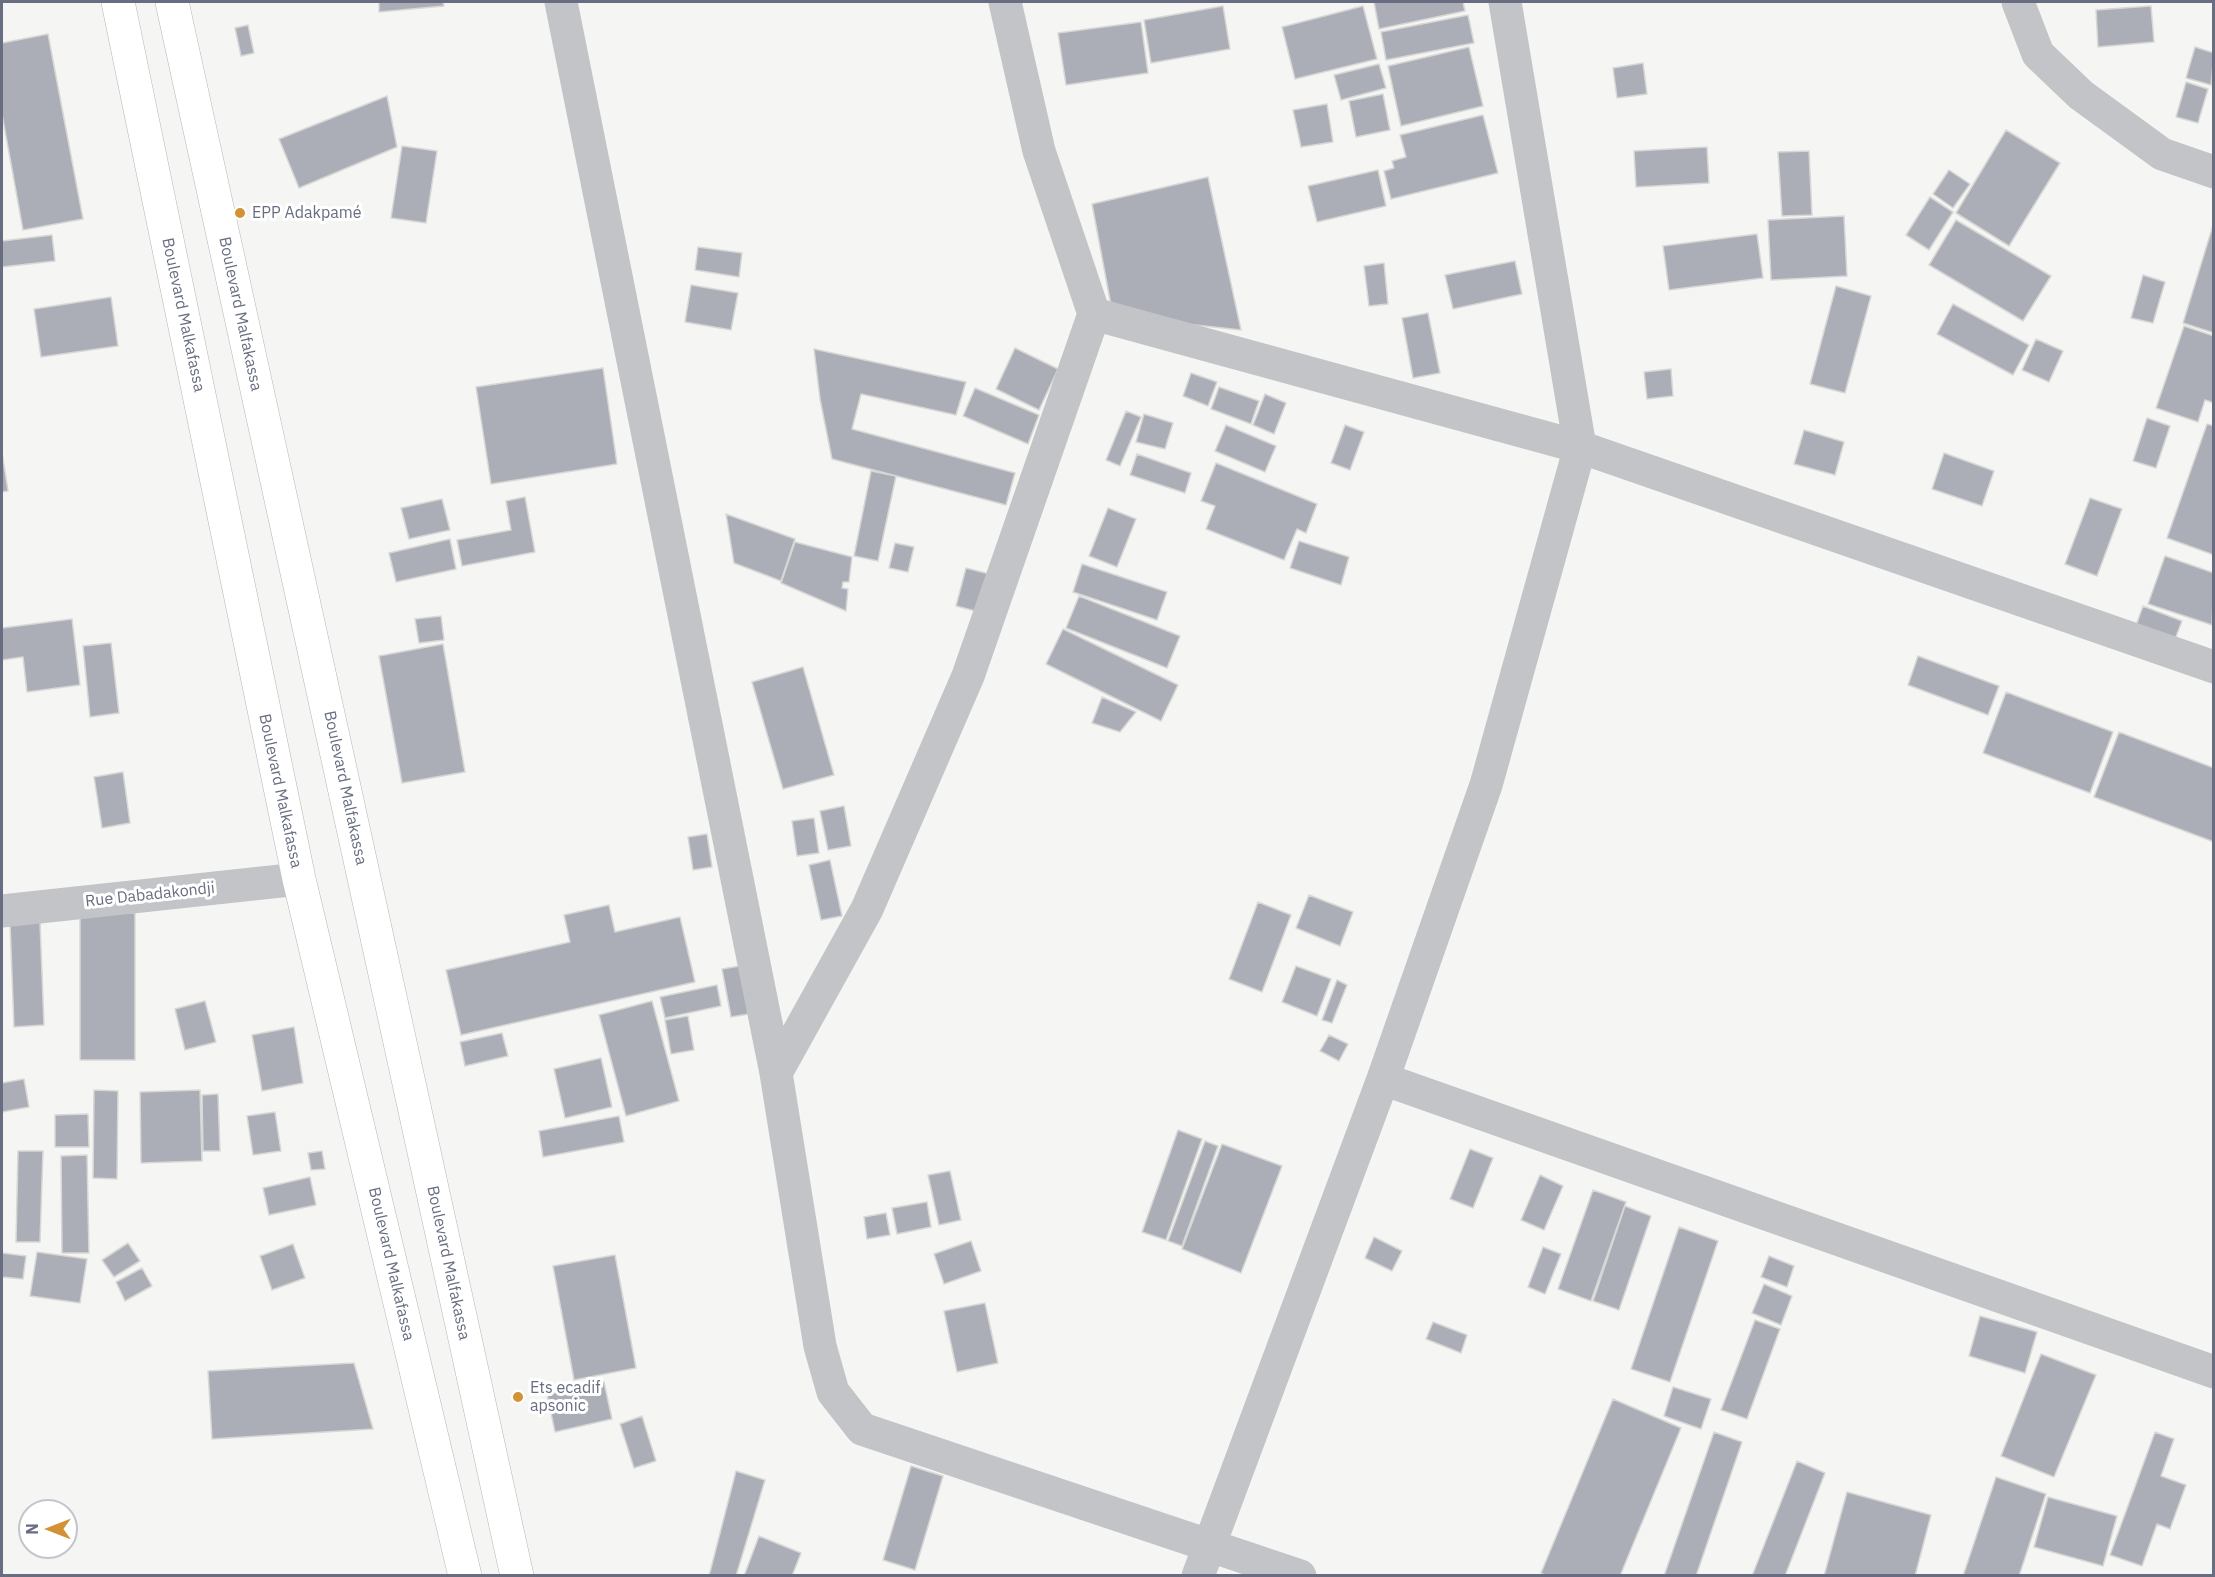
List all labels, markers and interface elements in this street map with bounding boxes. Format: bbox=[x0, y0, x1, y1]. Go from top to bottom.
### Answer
place label: EPP Adakpamé bbox=[252, 203, 362, 223]
marker: EPP Adakpamé bbox=[233, 206, 247, 220]
street label: Boulevard Malfakassa bbox=[214, 235, 266, 393]
street label: Boulevard Malkafassa bbox=[157, 236, 209, 394]
street label: Boulevard Malfakassa bbox=[319, 709, 371, 867]
street label: Boulevard Malkafassa bbox=[254, 712, 306, 870]
street label: Rue Dabadakondji bbox=[84, 879, 216, 911]
street label: Boulevard Malfakassa bbox=[422, 1184, 474, 1342]
street label: Boulevard Malkafassa bbox=[364, 1185, 418, 1343]
place label: Ets ecadif apsonic bbox=[530, 1378, 600, 1416]
marker: Ets ecadif apsonic bbox=[511, 1390, 525, 1404]
north arrow bbox=[18, 1499, 78, 1559]
text: N bbox=[22, 1523, 42, 1535]

